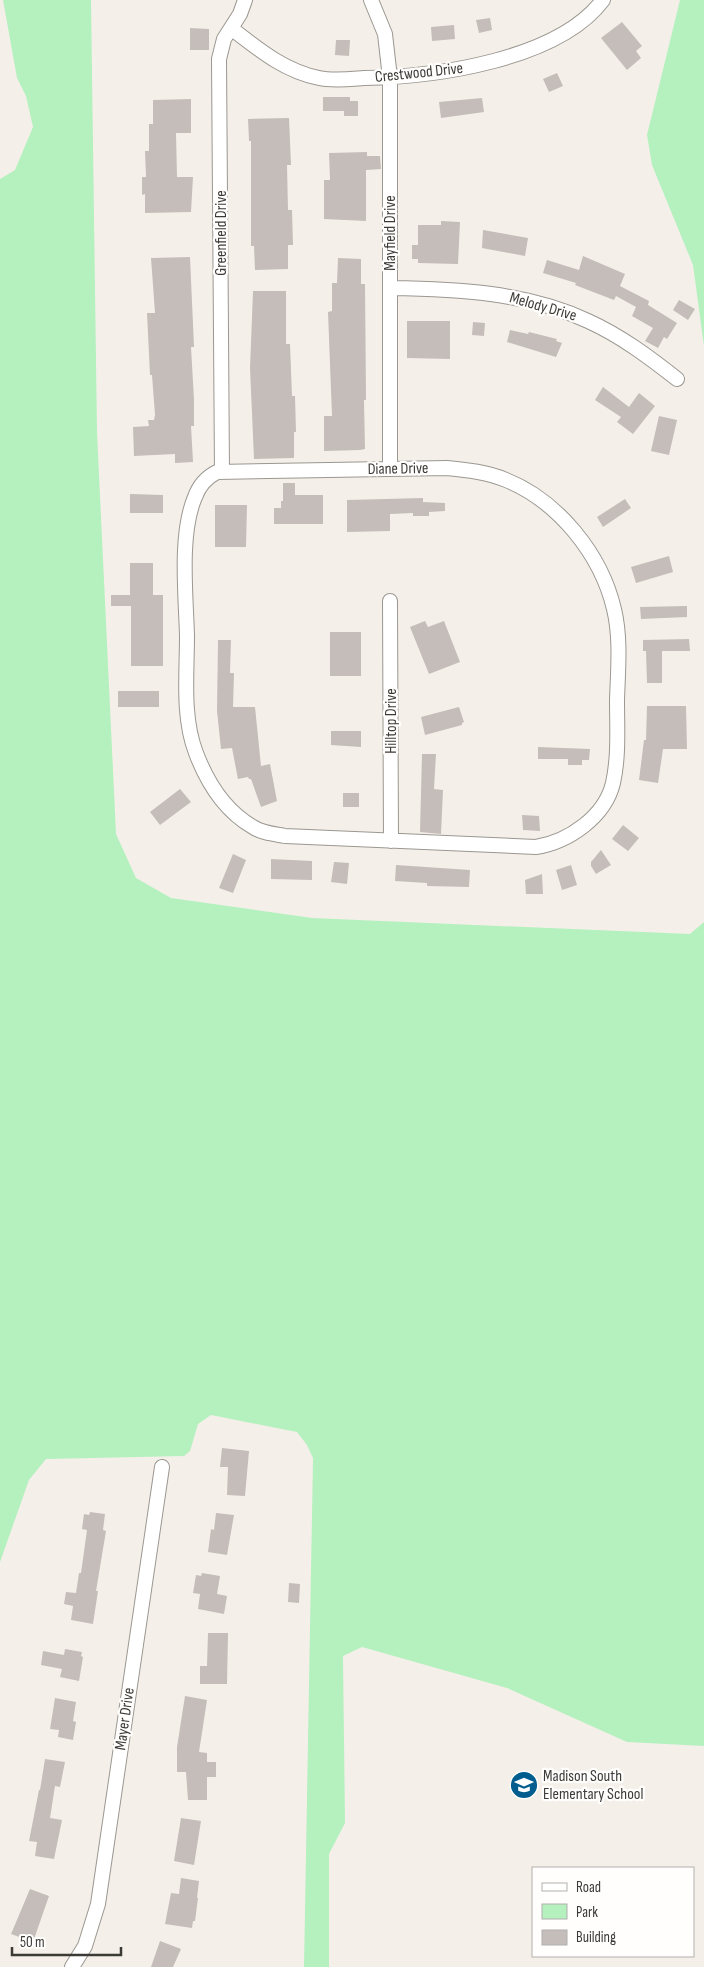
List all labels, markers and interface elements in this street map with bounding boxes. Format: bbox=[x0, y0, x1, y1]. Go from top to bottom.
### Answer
street label: Crestwood Drive bbox=[374, 59, 464, 87]
street label: Greenfield Drive bbox=[212, 190, 231, 276]
street label: Mayfield Drive bbox=[381, 195, 400, 271]
street label: Melody Drive bbox=[507, 288, 579, 326]
street label: Diane Drive bbox=[367, 459, 429, 479]
street label: Hilltop Drive bbox=[382, 688, 401, 754]
street label: Mayer Drive bbox=[111, 1686, 139, 1752]
place label: Madison South Elementary School bbox=[543, 1767, 643, 1804]
school or university icon: Madison South Elementary School bbox=[509, 1770, 539, 1800]
legend bbox=[532, 1867, 694, 1957]
text: Road bbox=[576, 1878, 601, 1897]
text: Park bbox=[576, 1903, 598, 1922]
scale bar bbox=[12, 1924, 121, 1956]
text: Building bbox=[576, 1928, 616, 1947]
text: 50 m bbox=[20, 1933, 45, 1952]

